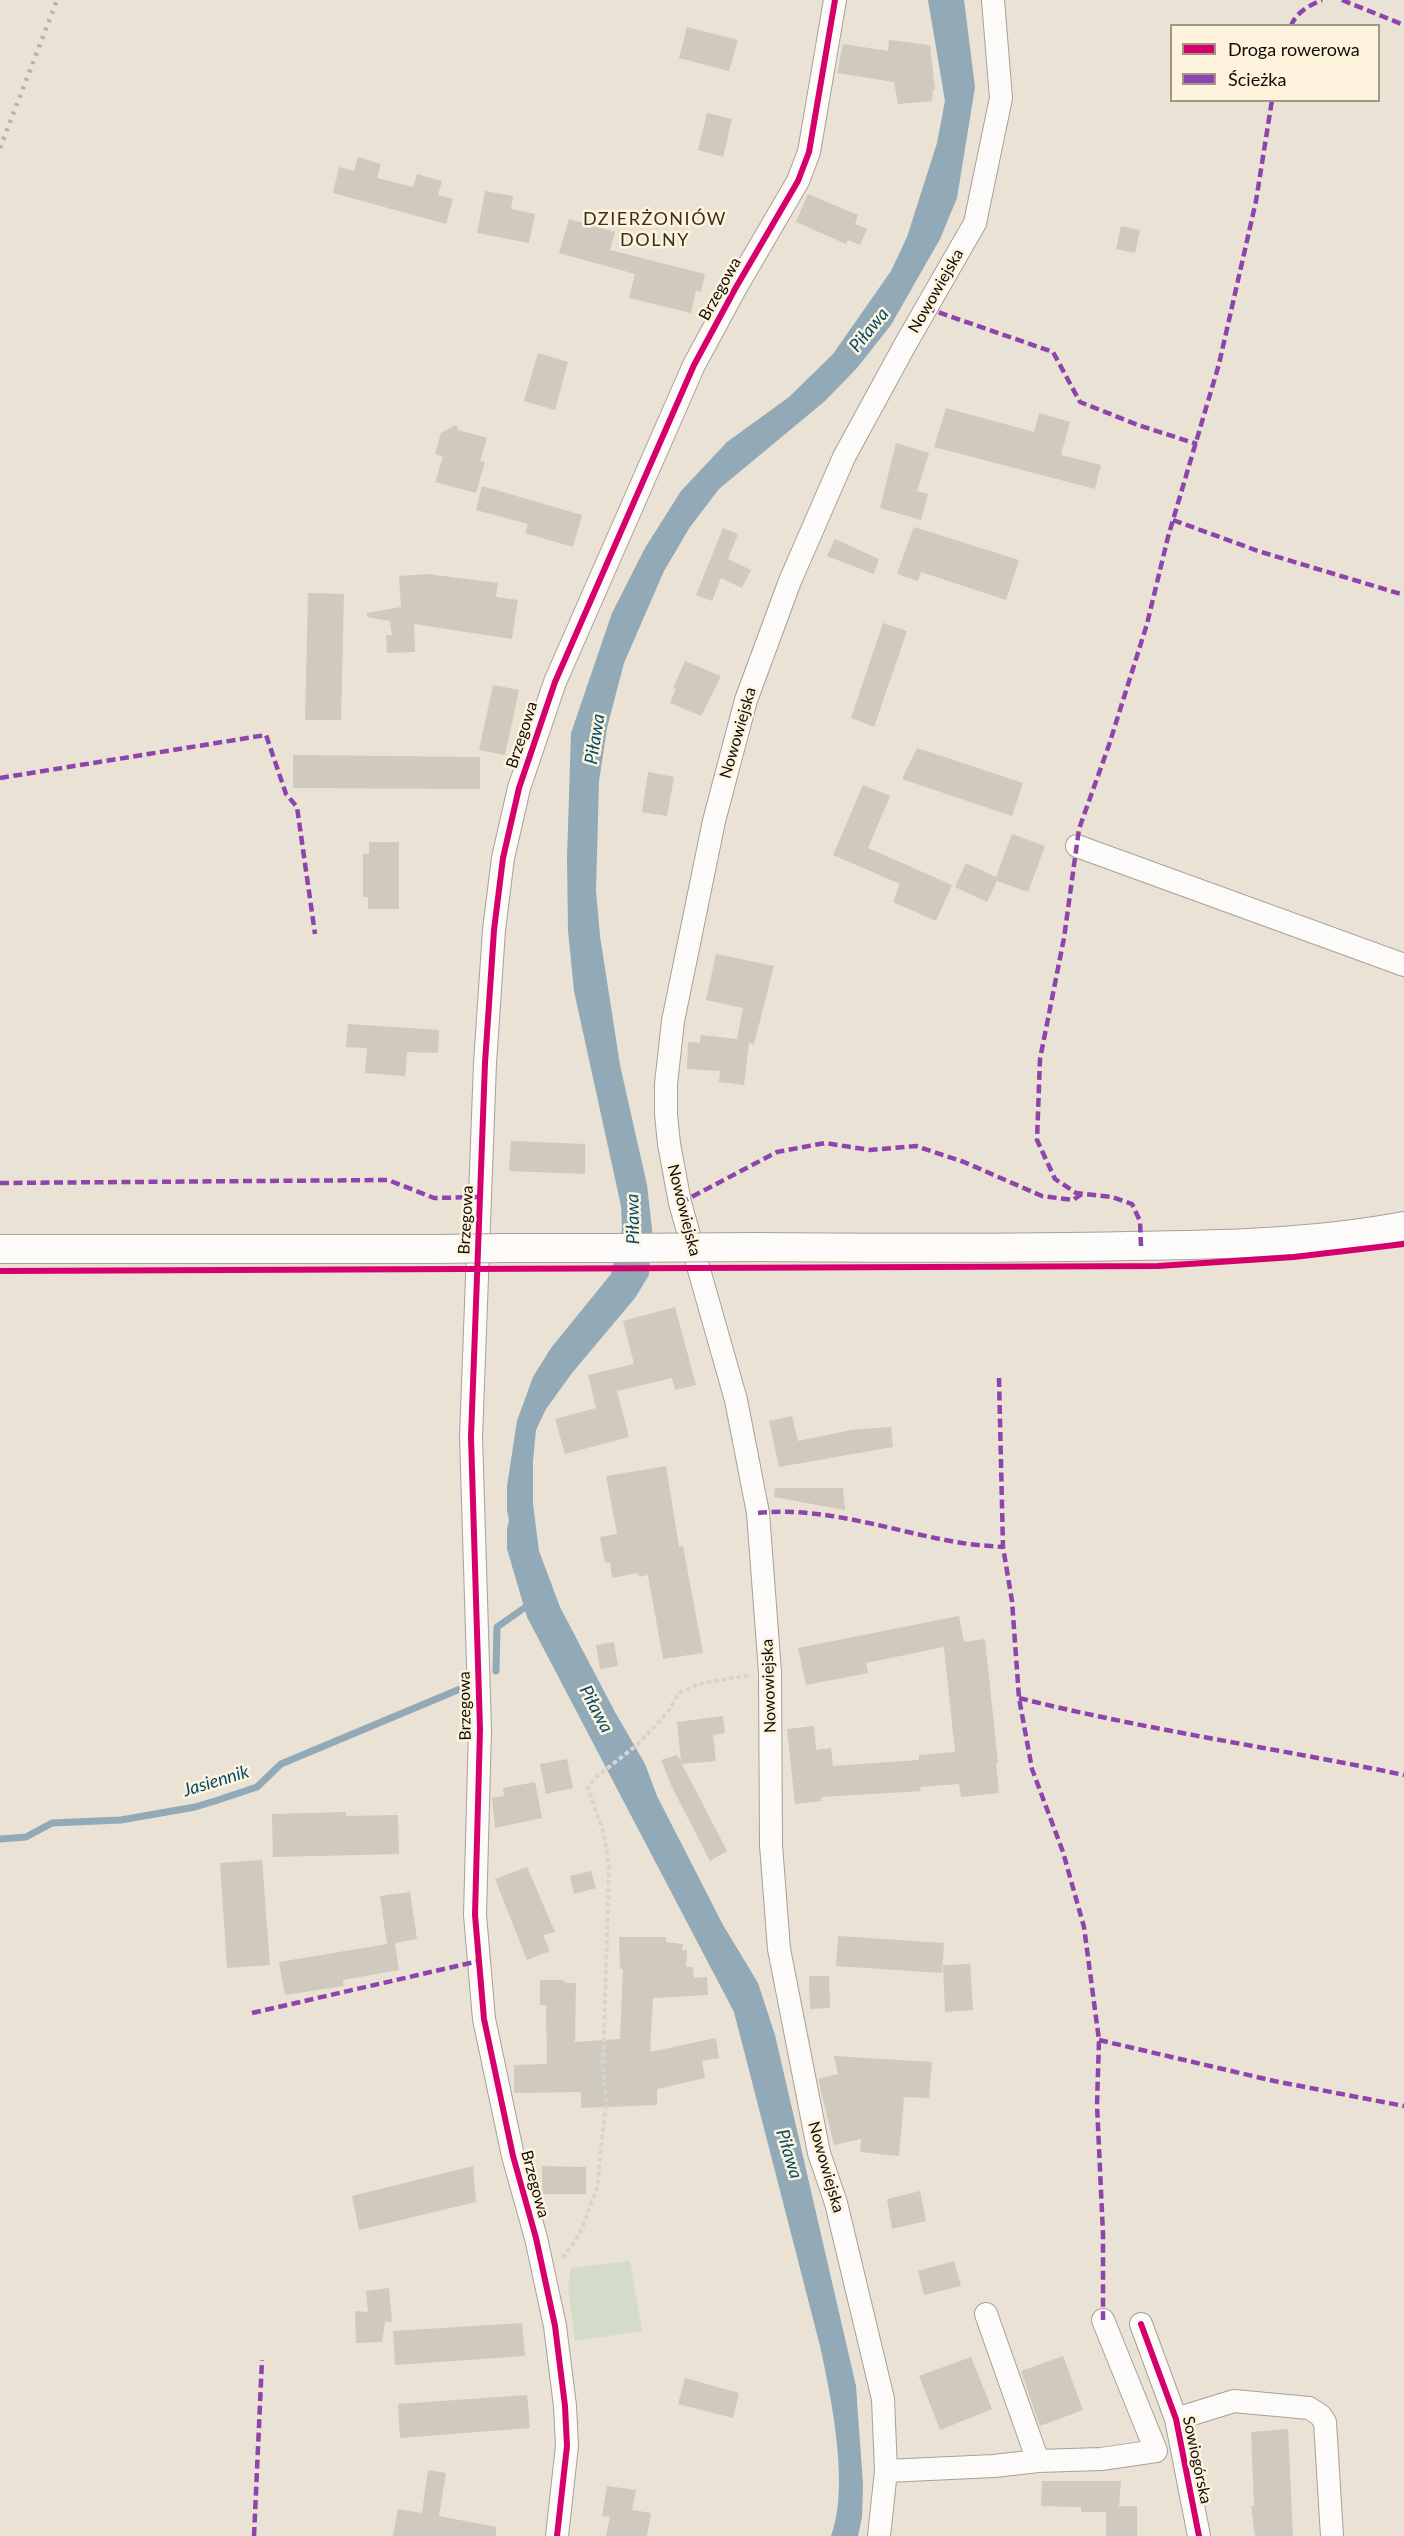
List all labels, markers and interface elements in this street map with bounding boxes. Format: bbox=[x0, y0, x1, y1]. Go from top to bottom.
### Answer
legend bbox=[1170, 24, 1380, 102]
text: Droga rowerowa bbox=[1228, 38, 1360, 60]
text: Ścieżka bbox=[1228, 68, 1286, 90]
district label: DZIERŻONIÓW DOLNY bbox=[583, 208, 727, 250]
street label: Nowowiejska bbox=[904, 245, 968, 337]
street label: Brzegowa bbox=[695, 254, 745, 324]
water label: Piława bbox=[845, 304, 893, 356]
street label: Nowowiejska bbox=[716, 685, 760, 781]
street label: Brzegowa bbox=[502, 699, 542, 771]
water label: Piława bbox=[580, 712, 610, 766]
street label: Nowowiejska bbox=[663, 1162, 705, 1258]
street label: Brzegowa bbox=[455, 1185, 477, 1255]
water label: Piława bbox=[622, 1194, 644, 1244]
street label: Nowowiejska bbox=[758, 1639, 780, 1733]
street label: Brzegowa bbox=[455, 1671, 475, 1741]
water label: Piława bbox=[575, 1682, 617, 1736]
water label: Jasiennik bbox=[180, 1761, 252, 1801]
street label: Nowowiejska bbox=[804, 2119, 848, 2215]
water label: Piława bbox=[771, 2127, 807, 2181]
street label: Brzegowa bbox=[517, 2148, 553, 2220]
street label: Sowiogórska bbox=[1178, 2414, 1216, 2506]

